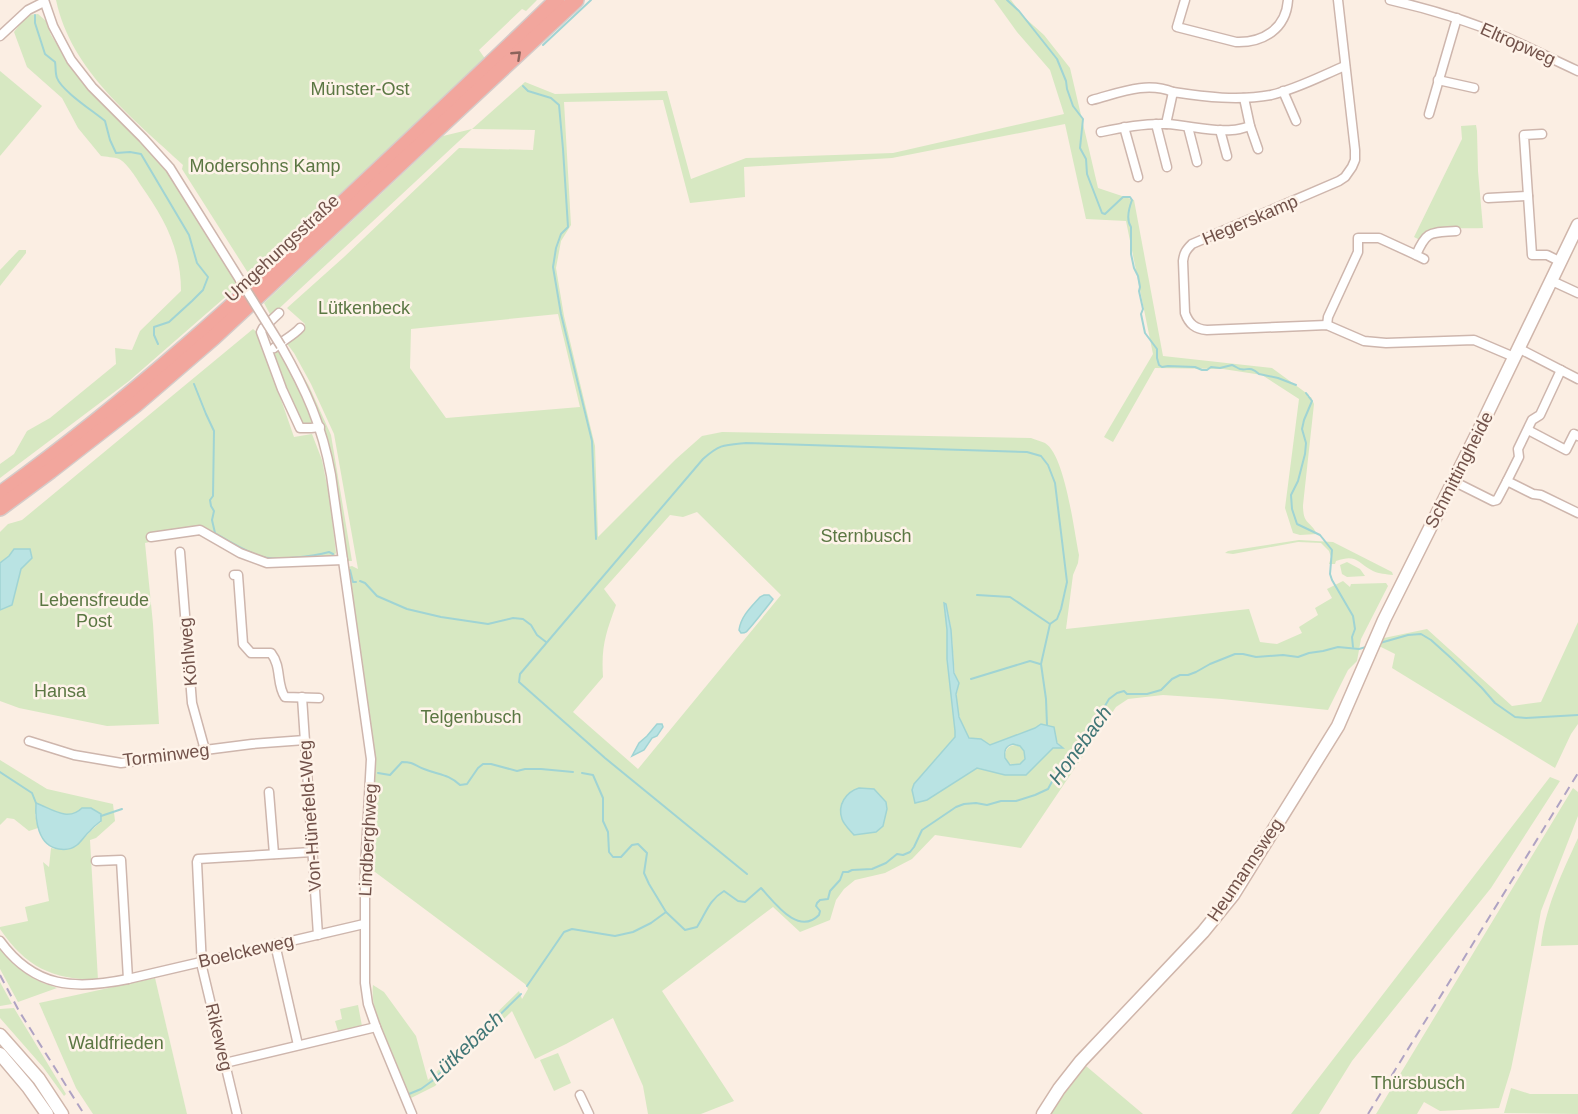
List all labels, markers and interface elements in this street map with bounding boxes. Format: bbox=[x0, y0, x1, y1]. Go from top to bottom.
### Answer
street label: Eltropweg bbox=[1477, 19, 1559, 69]
one-way arrow bbox=[510, 51, 521, 62]
park label: Münster-Ost bbox=[310, 79, 410, 99]
park label: Modersohns Kamp bbox=[189, 156, 341, 176]
street label: Umgehungsstraße bbox=[221, 190, 343, 306]
street label: Hegerskamp bbox=[1199, 191, 1301, 249]
park label: Lütkenbeck bbox=[318, 298, 411, 318]
street label: Schmittingheide bbox=[1421, 408, 1497, 532]
park label: Sternbusch bbox=[820, 526, 912, 546]
park label: Lebensfreude Post bbox=[39, 590, 149, 631]
street label: Köhlweg bbox=[175, 617, 201, 687]
park label: Hansa bbox=[34, 681, 87, 701]
water label: Honebach bbox=[1044, 702, 1116, 788]
park label: Telgenbusch bbox=[420, 707, 522, 727]
street label: Torminweg bbox=[122, 740, 210, 770]
street label: Von-Hünefeld-Weg bbox=[295, 740, 325, 892]
street label: Lindberghweg bbox=[355, 783, 381, 897]
street label: Heumannsweg bbox=[1203, 815, 1287, 925]
street label: Boelckeweg bbox=[196, 930, 296, 972]
street label: Rikeweg bbox=[201, 1001, 237, 1073]
water label: Lütkebach bbox=[425, 1006, 507, 1086]
park label: Waldfrieden bbox=[68, 1033, 164, 1053]
park label: Thürsbusch bbox=[1371, 1073, 1465, 1093]

